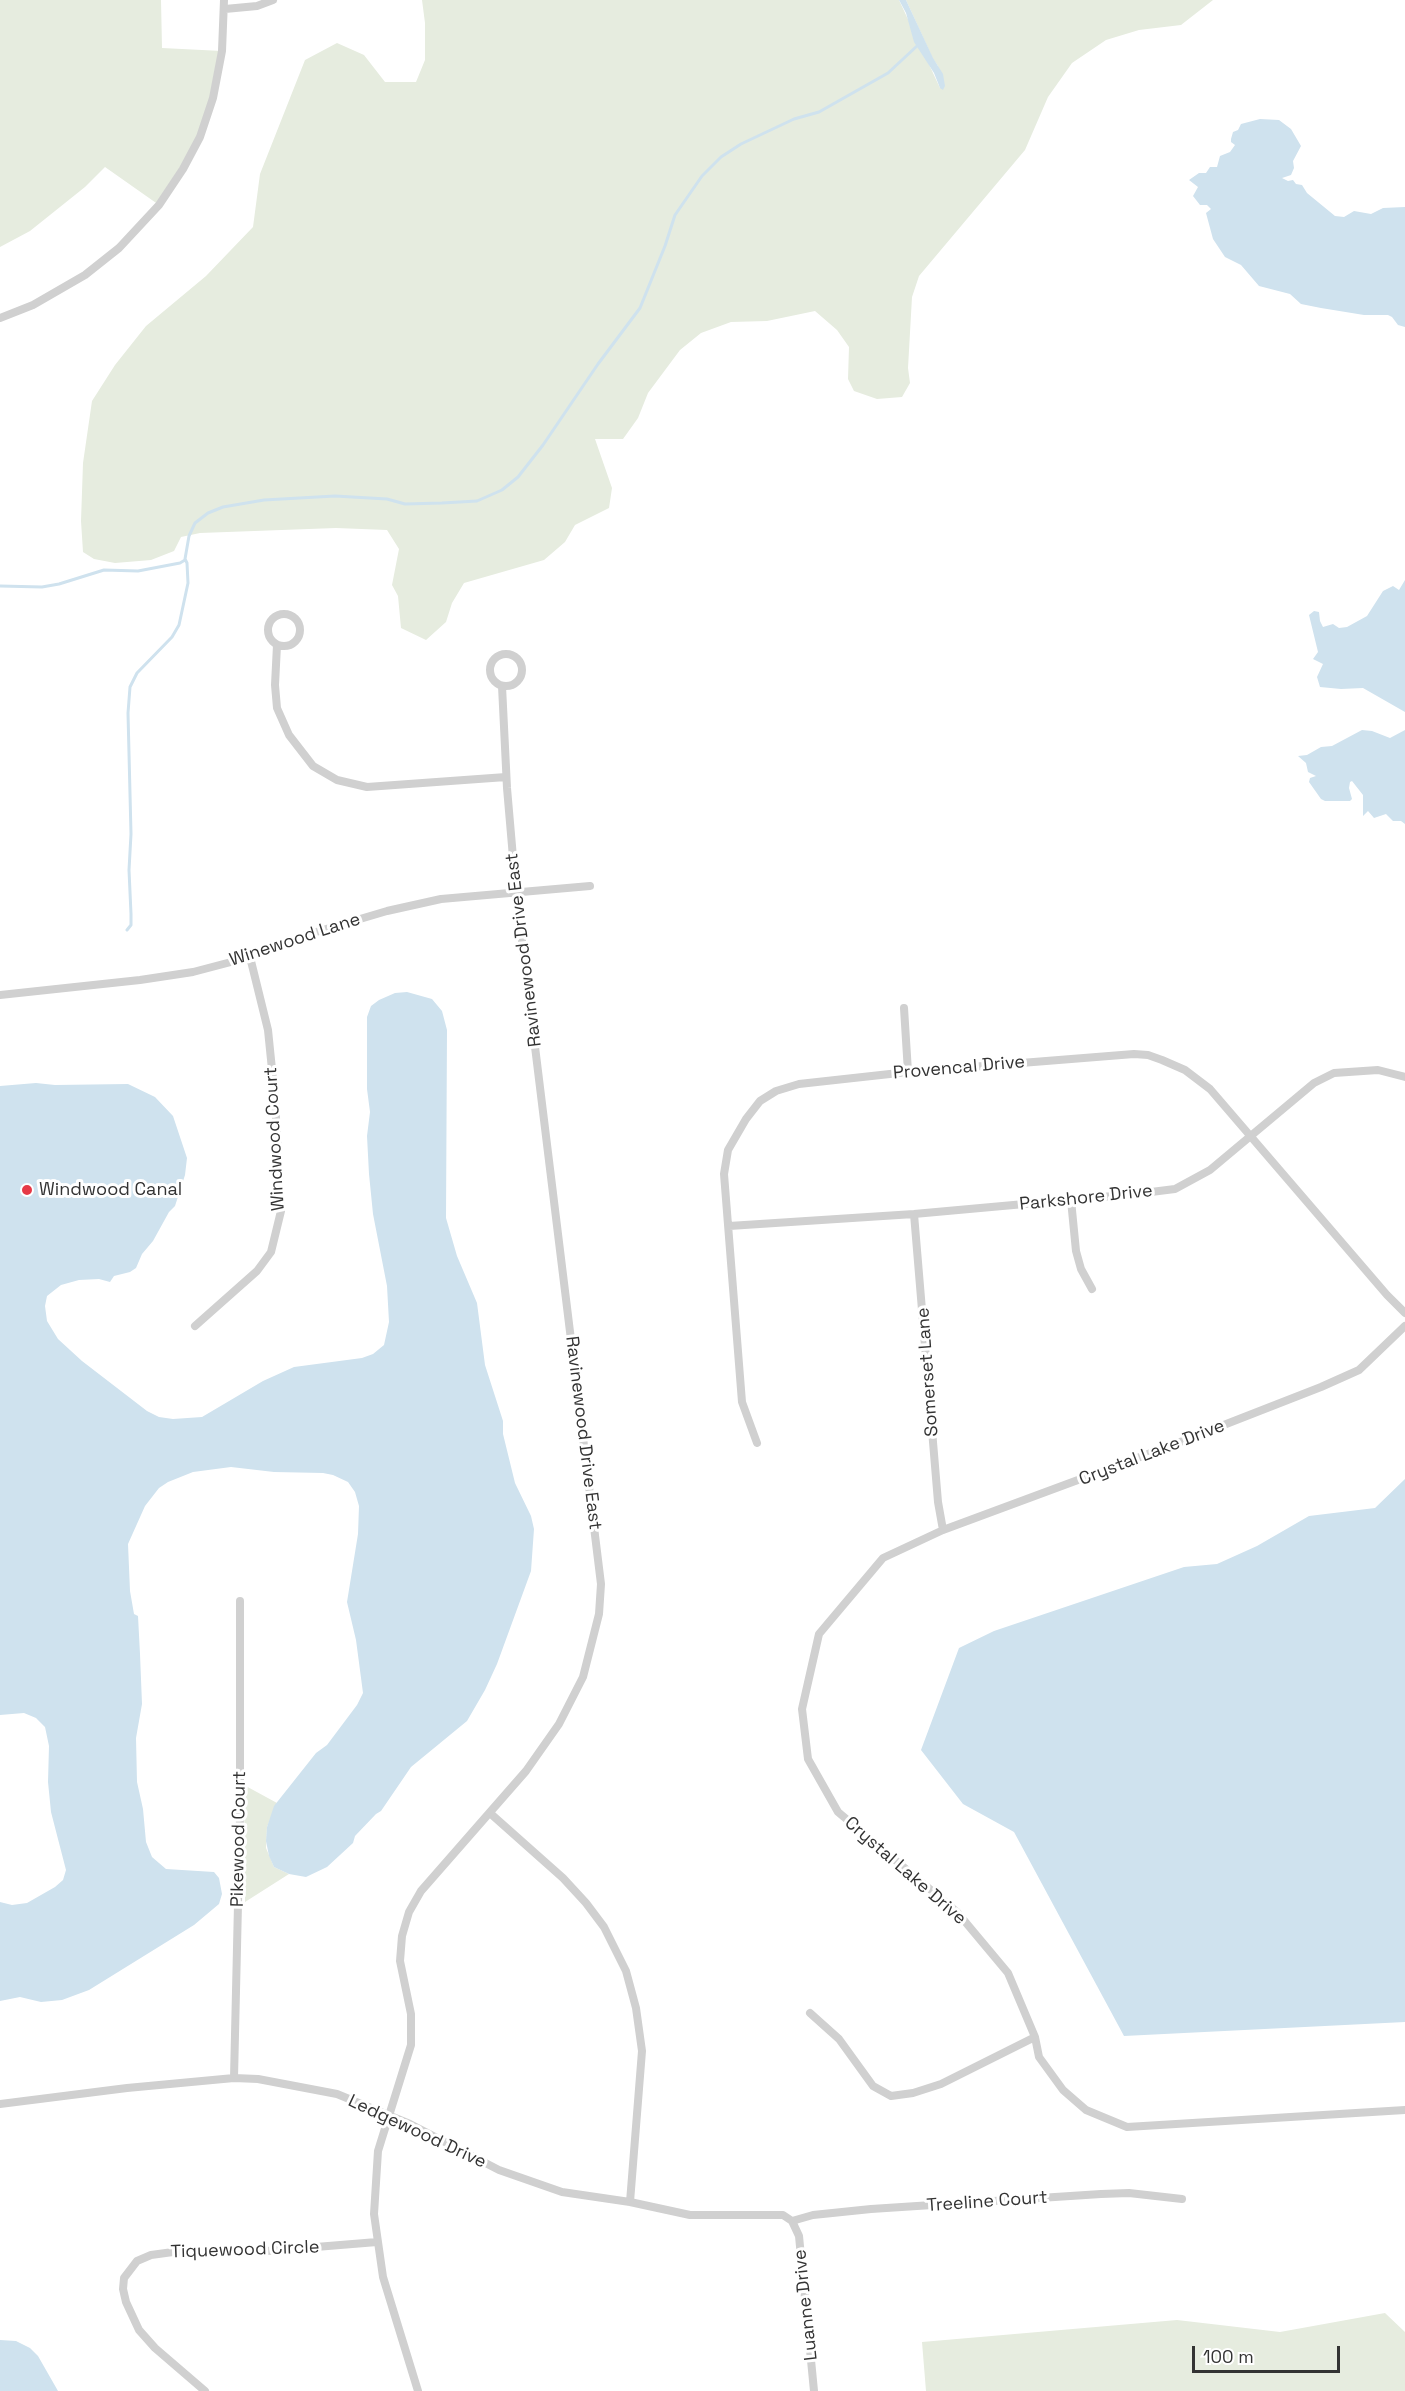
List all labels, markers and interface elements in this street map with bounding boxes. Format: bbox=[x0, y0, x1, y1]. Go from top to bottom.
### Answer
street label: Ravinewood Drive East bbox=[501, 852, 547, 1048]
street label: Winewood Lane bbox=[227, 909, 363, 971]
street label: Provencal Drive bbox=[892, 1051, 1026, 1085]
street label: Windwood Court bbox=[260, 1066, 290, 1212]
place label: Windwood Canal bbox=[39, 1179, 182, 1201]
street label: Parkshore Drive bbox=[1018, 1180, 1154, 1216]
marker: Windwood Canal bbox=[20, 1183, 34, 1197]
street label: Somerset Lane bbox=[913, 1307, 943, 1437]
street label: Ravinewood Drive East bbox=[560, 1335, 606, 1531]
street label: Crystal Lake Drive bbox=[1076, 1415, 1228, 1491]
street label: Pikewood Court bbox=[227, 1771, 251, 1907]
street label: Crystal Lake Drive bbox=[840, 1812, 970, 1930]
street label: Ledgewood Drive bbox=[345, 2091, 489, 2173]
street label: Treeline Court bbox=[926, 2187, 1048, 2217]
street label: Tiquewood Circle bbox=[170, 2237, 320, 2263]
street label: Luanne Drive bbox=[789, 2248, 823, 2362]
scale bar bbox=[1195, 2334, 1344, 2372]
text: 100 m bbox=[1203, 2345, 1254, 2368]

